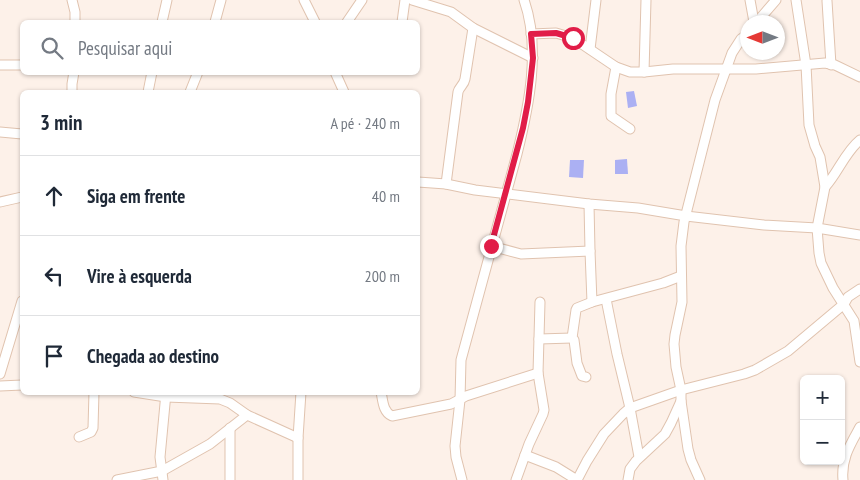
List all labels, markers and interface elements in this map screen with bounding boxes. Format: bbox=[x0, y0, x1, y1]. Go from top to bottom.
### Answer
north arrow bbox=[740, 15, 785, 60]
search box bbox=[20, 20, 420, 75]
route start bbox=[562, 27, 585, 50]
icon: search bbox=[38, 34, 66, 62]
text: Pesquisar aqui bbox=[78, 36, 172, 60]
text: 3 min bbox=[40, 109, 82, 136]
text: A pé · 240 m bbox=[330, 113, 400, 133]
icon: ahead bbox=[40, 182, 68, 210]
text: Siga em frente bbox=[87, 184, 185, 208]
text: 40 m bbox=[372, 186, 400, 206]
route end bbox=[480, 235, 503, 258]
icon: left bbox=[40, 262, 68, 290]
text: Vire à esquerda bbox=[87, 264, 192, 288]
text: 200 m bbox=[365, 266, 400, 286]
icon: arrive bbox=[40, 342, 68, 370]
text: Chegada ao destino bbox=[87, 344, 219, 368]
map controls bbox=[800, 375, 845, 465]
button: + bbox=[800, 375, 845, 420]
button: − bbox=[800, 420, 845, 465]

